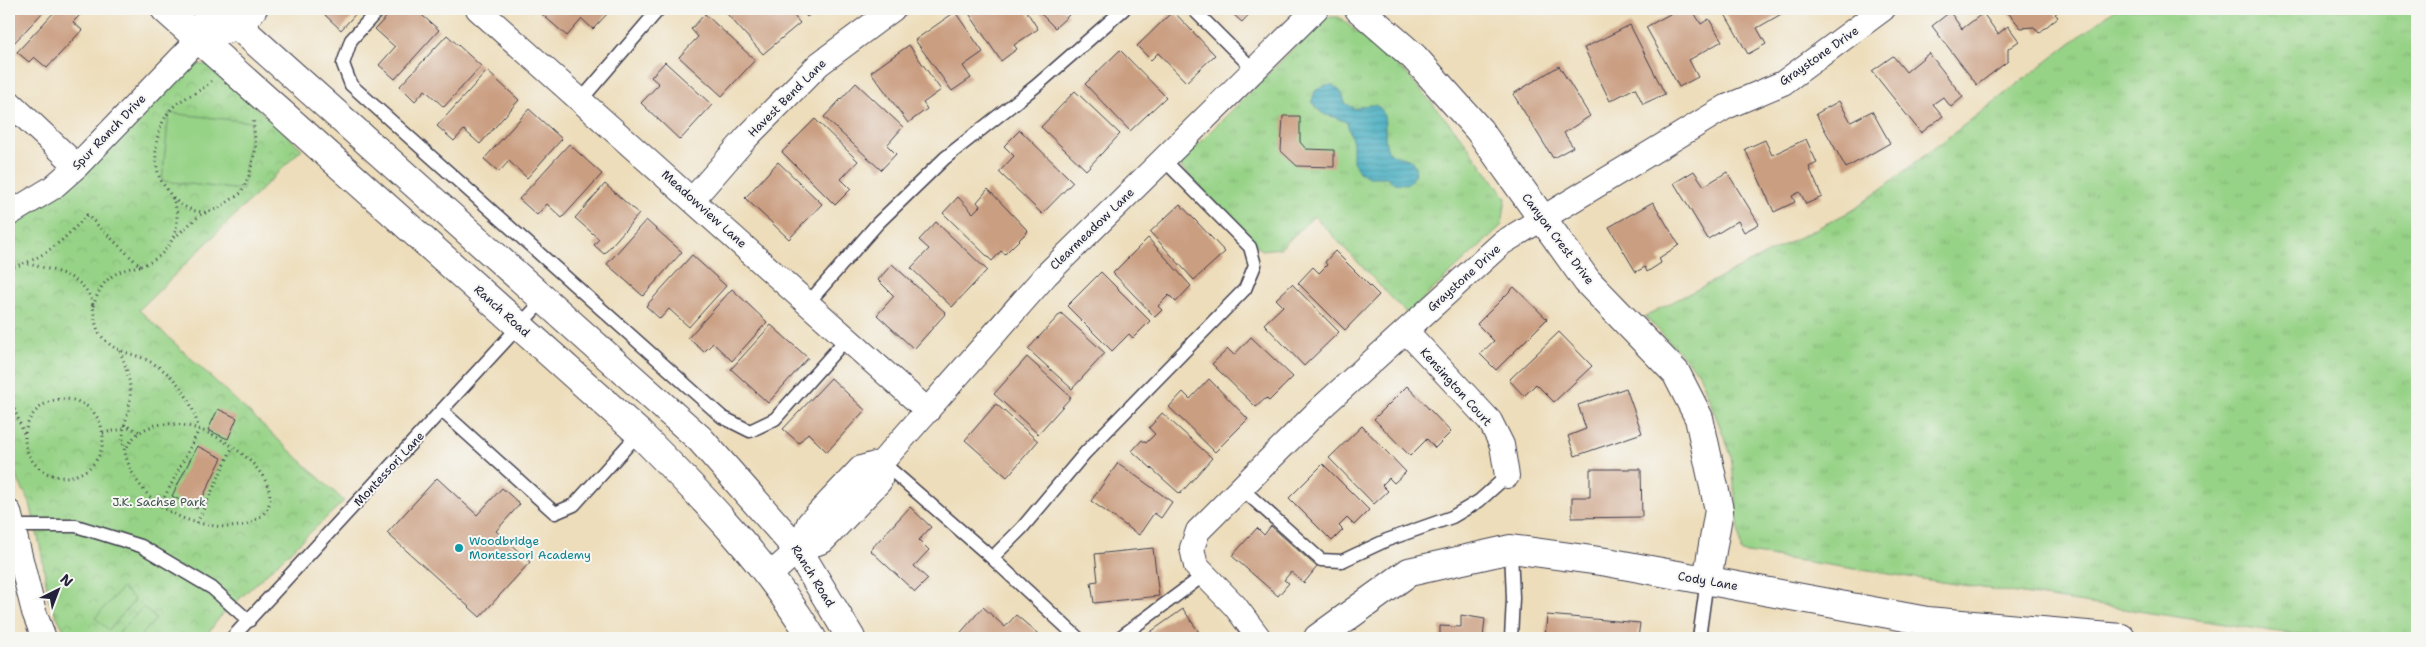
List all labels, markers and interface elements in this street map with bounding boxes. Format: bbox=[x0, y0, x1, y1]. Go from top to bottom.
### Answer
street label: Graystone Drive bbox=[1776, 23, 1862, 89]
street label: Havest Bend Lane bbox=[744, 55, 830, 141]
street label: Spur Ranch Drive bbox=[69, 91, 149, 173]
street label: Meadowview Lane bbox=[658, 166, 750, 252]
street label: Clearmeadow Lane bbox=[1046, 184, 1138, 273]
street label: Canyon Crest Drive bbox=[1518, 190, 1598, 288]
street label: Graystone Drive bbox=[1424, 241, 1504, 315]
street label: Ranch Road bbox=[471, 282, 534, 341]
street label: Kensington Court bbox=[1417, 345, 1495, 429]
street label: Montessori Lane bbox=[350, 428, 428, 510]
park label: J.K. Sachse Park bbox=[112, 494, 206, 510]
place label: Woodbridge Montessori Academy bbox=[469, 533, 591, 563]
marker: Woodbridge Montessori Academy bbox=[453, 542, 465, 554]
street label: Ranch Road bbox=[788, 542, 839, 610]
north arrow bbox=[32, 564, 82, 614]
street label: Cody Lane bbox=[1677, 568, 1740, 594]
text: N bbox=[57, 570, 77, 591]

